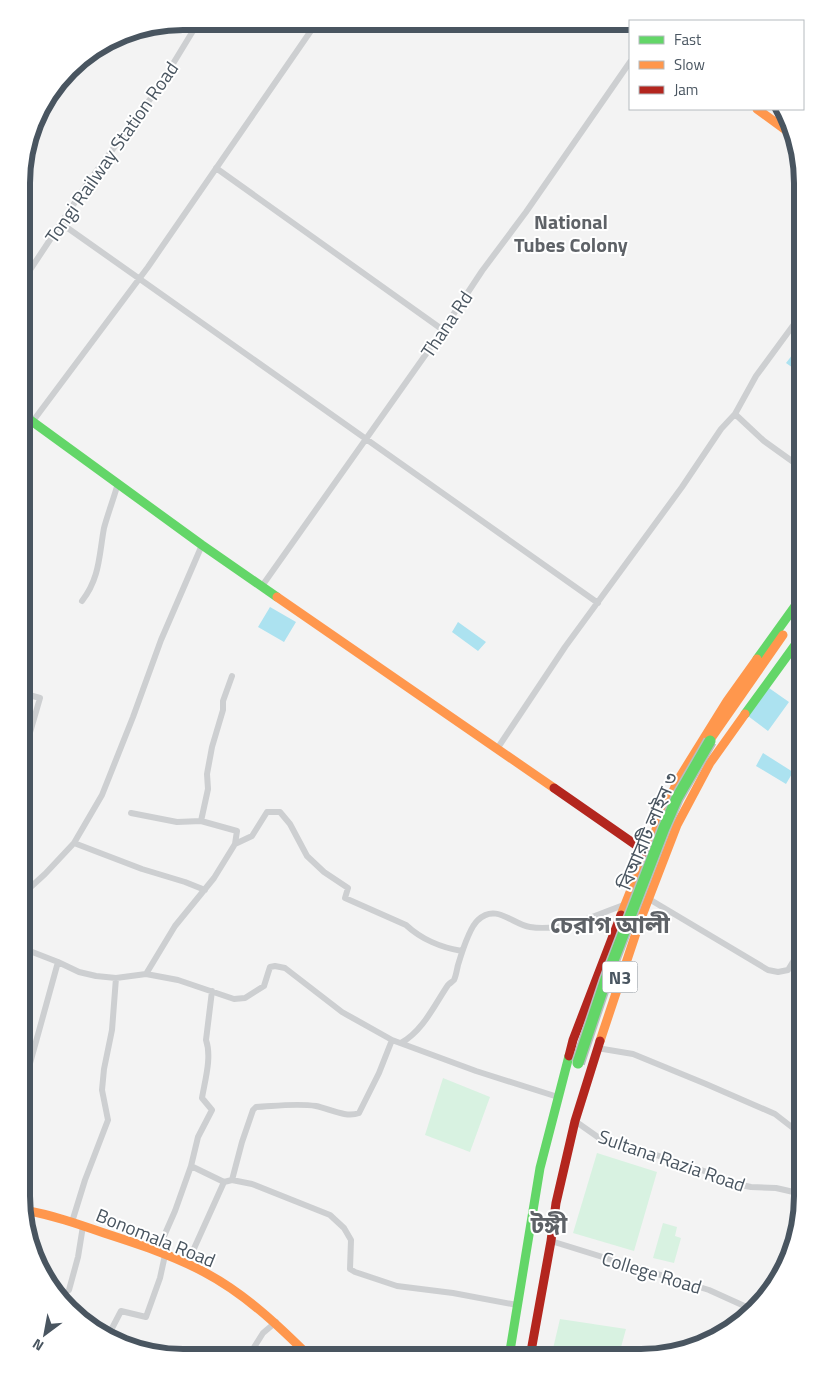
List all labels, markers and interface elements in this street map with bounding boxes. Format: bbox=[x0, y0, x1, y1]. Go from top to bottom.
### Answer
legend bbox=[629, 20, 804, 110]
text: Fast bbox=[674, 28, 702, 51]
text: Slow bbox=[674, 53, 705, 76]
street label: Tongi Railway Station Road bbox=[37, 55, 185, 249]
text: Jam bbox=[674, 78, 698, 101]
district label: National Tubes Colony bbox=[514, 206, 628, 260]
street label: Thana Rd bbox=[413, 285, 479, 363]
street label: বিআরটি লাইন ৩ bbox=[609, 768, 685, 895]
district label: চেরাগ আলী bbox=[550, 906, 671, 942]
road number: N3 bbox=[602, 962, 638, 992]
street label: Sultana Razia Road bbox=[595, 1121, 749, 1199]
street label: Bonomala Road bbox=[92, 1200, 220, 1274]
district label: টঙ্গী bbox=[530, 1206, 569, 1242]
street label: College Road bbox=[598, 1243, 706, 1301]
north arrow bbox=[20, 1309, 70, 1359]
text: N bbox=[28, 1334, 48, 1357]

